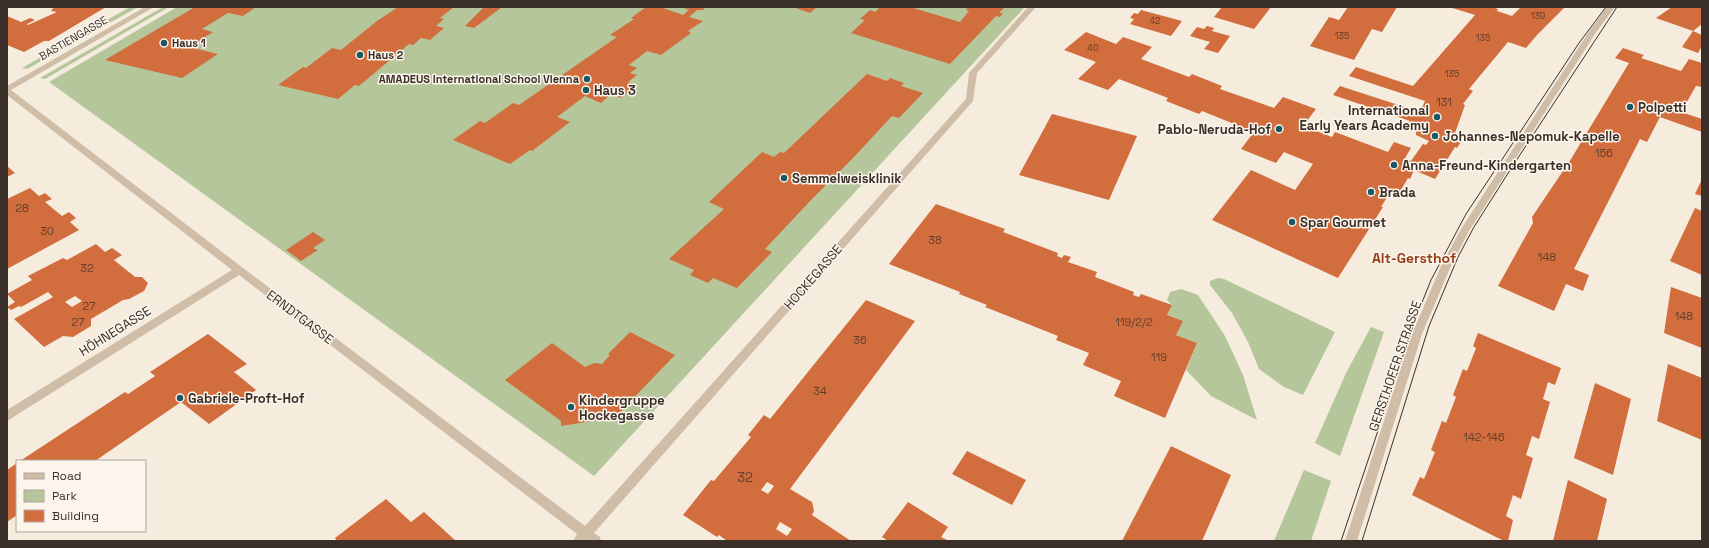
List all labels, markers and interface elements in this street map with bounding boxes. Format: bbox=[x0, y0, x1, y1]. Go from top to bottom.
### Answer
house number: 139 bbox=[1531, 10, 1545, 22]
street label: BASTIENGASSE bbox=[36, 13, 110, 63]
house number: 42 bbox=[1149, 15, 1161, 27]
house number: 135 bbox=[1335, 30, 1349, 42]
house number: 135 bbox=[1476, 32, 1490, 44]
place label: Haus 1 bbox=[172, 36, 206, 50]
marker: Haus 1 bbox=[159, 38, 169, 48]
house number: 40 bbox=[1087, 42, 1099, 54]
place label: Haus 2 bbox=[368, 48, 404, 62]
marker: Haus 2 bbox=[355, 50, 365, 60]
house number: 135 bbox=[1445, 68, 1459, 80]
place label: AMADEUS International School Vienna bbox=[379, 72, 580, 86]
marker: AMADEUS International School Vienna bbox=[582, 74, 592, 84]
place label: Haus 3 bbox=[594, 82, 636, 99]
marker: Haus 3 bbox=[581, 85, 591, 95]
house number: 131 bbox=[1436, 95, 1452, 109]
place label: Polpetti bbox=[1638, 99, 1687, 116]
place label: International Early Years Academy bbox=[1300, 102, 1429, 134]
marker: Polpetti bbox=[1625, 102, 1635, 112]
marker: International Early Years Academy bbox=[1432, 112, 1442, 122]
place label: Pablo-Neruda-Hof bbox=[1158, 121, 1271, 138]
marker: Pablo-Neruda-Hof bbox=[1274, 124, 1284, 134]
place label: Johannes-Nepomuk-Kapelle bbox=[1443, 128, 1620, 145]
marker: Johannes-Nepomuk-Kapelle bbox=[1430, 131, 1440, 141]
house number: 156 bbox=[1595, 146, 1613, 160]
place label: Anna-Freund-Kindergarten bbox=[1402, 157, 1571, 174]
marker: Anna-Freund-Kindergarten bbox=[1389, 160, 1399, 170]
place label: Semmelweisklinik bbox=[792, 170, 902, 187]
marker: Semmelweisklinik bbox=[779, 173, 789, 183]
place label: Brada bbox=[1379, 184, 1416, 201]
marker: Brada bbox=[1366, 187, 1376, 197]
house number: 28 bbox=[15, 201, 29, 215]
place label: Spar Gourmet bbox=[1300, 214, 1386, 231]
marker: Spar Gourmet bbox=[1287, 217, 1297, 227]
house number: 30 bbox=[40, 224, 54, 238]
house number: 38 bbox=[928, 233, 942, 247]
street label: HOCKEGASSE bbox=[780, 241, 846, 313]
district label: Alt-Gersthof bbox=[1372, 249, 1456, 267]
house number: 148 bbox=[1538, 250, 1556, 264]
house number: 32 bbox=[80, 261, 94, 275]
street label: ERNDTGASSE bbox=[263, 286, 337, 348]
street label: GERSTHOFER STRASSE bbox=[1365, 298, 1425, 434]
house number: 27 bbox=[83, 299, 95, 313]
street label: HÖHNEGASSE bbox=[76, 302, 154, 360]
house number: 148 bbox=[1675, 309, 1693, 323]
house number: 27 bbox=[72, 315, 84, 329]
house number: 119/2/2 bbox=[1115, 315, 1153, 329]
house number: 36 bbox=[853, 333, 867, 347]
house number: 119 bbox=[1151, 350, 1167, 364]
house number: 34 bbox=[813, 384, 827, 398]
place label: Gabriele-Proft-Hof bbox=[188, 390, 305, 407]
place label: Kindergruppe Hockegasse bbox=[579, 392, 665, 424]
marker: Gabriele-Proft-Hof bbox=[175, 393, 185, 403]
marker: Kindergruppe Hockegasse bbox=[566, 402, 576, 412]
house number: 142-146 bbox=[1463, 430, 1505, 444]
legend bbox=[16, 460, 146, 532]
text: Road bbox=[52, 468, 81, 484]
house number: 32 bbox=[737, 469, 753, 486]
text: Park bbox=[52, 488, 77, 504]
text: Building bbox=[52, 508, 99, 524]

